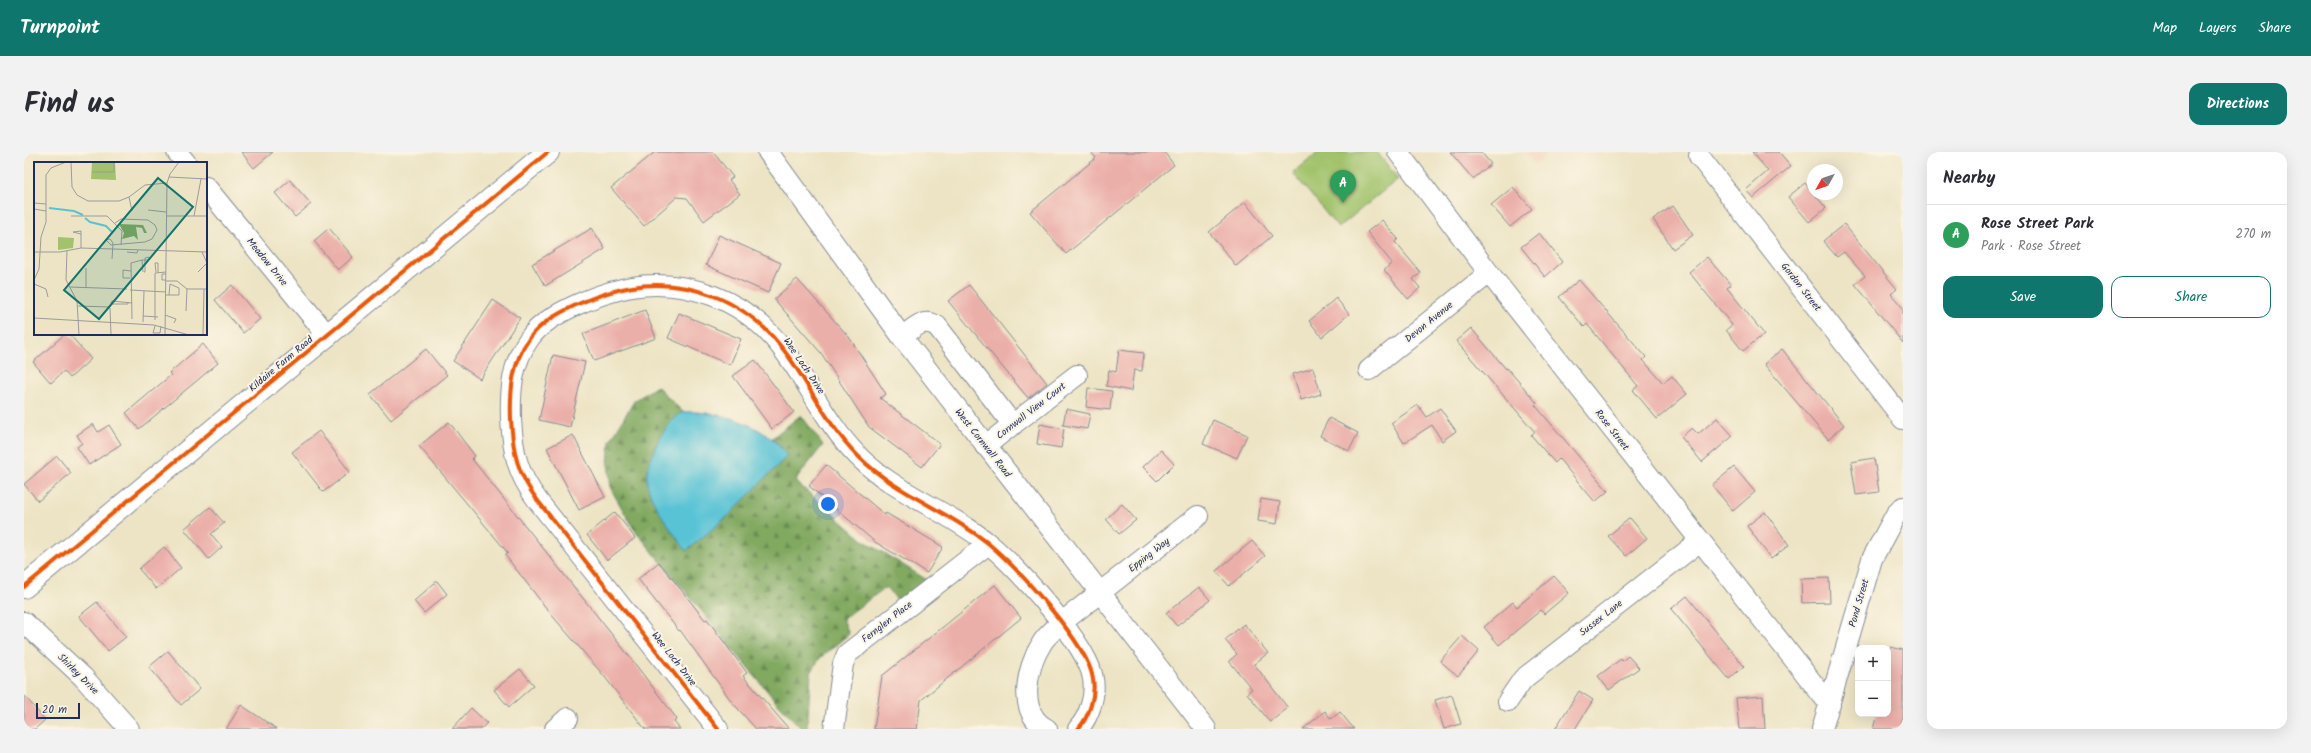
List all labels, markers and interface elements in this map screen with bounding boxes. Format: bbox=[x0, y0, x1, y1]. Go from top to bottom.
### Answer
text: Turnpoint bbox=[20, 13, 100, 43]
text: Map bbox=[2153, 17, 2177, 39]
text: Layers bbox=[2199, 17, 2237, 39]
text: Share bbox=[2259, 17, 2291, 39]
text: Find us bbox=[24, 82, 115, 127]
button: Directions bbox=[2189, 83, 2287, 125]
inset map bbox=[34, 162, 207, 335]
north arrow bbox=[1807, 164, 1843, 200]
text: Nearby bbox=[1943, 165, 1995, 192]
pin: A bbox=[1330, 170, 1356, 203]
text: Rose Street Park bbox=[1981, 212, 2093, 236]
text: A bbox=[1952, 224, 1960, 245]
text: 270 m bbox=[2235, 224, 2271, 245]
street label: Meadow Drive bbox=[242, 234, 292, 290]
text: Park · Rose Street bbox=[1981, 236, 2081, 257]
street label: Gordon Street bbox=[1777, 259, 1825, 315]
button: Save bbox=[1943, 276, 2103, 318]
button: Share bbox=[2111, 276, 2271, 318]
street label: Devon Avenue bbox=[1401, 297, 1457, 347]
street label: Kildaire Farm Road bbox=[245, 332, 318, 396]
street label: Wee Loch Drive bbox=[779, 334, 829, 398]
street label: Cornwall View Court bbox=[993, 378, 1069, 443]
street label: West Cornwall Road bbox=[951, 405, 1016, 482]
street label: Rose Street bbox=[1591, 406, 1633, 454]
your location bbox=[818, 494, 838, 514]
street label: Epping Way bbox=[1125, 533, 1174, 576]
street label: Pond Street bbox=[1844, 577, 1874, 629]
street label: Sussex Lane bbox=[1576, 596, 1627, 640]
street label: Fernglen Place bbox=[858, 597, 916, 647]
street label: Wee Loch Drive bbox=[648, 628, 701, 690]
map controls bbox=[1855, 645, 1891, 717]
button: + bbox=[1855, 645, 1891, 681]
street label: Shirley Drive bbox=[54, 650, 103, 699]
button: − bbox=[1855, 681, 1891, 717]
scale bar bbox=[36, 701, 80, 720]
text: 20 m bbox=[42, 701, 67, 719]

